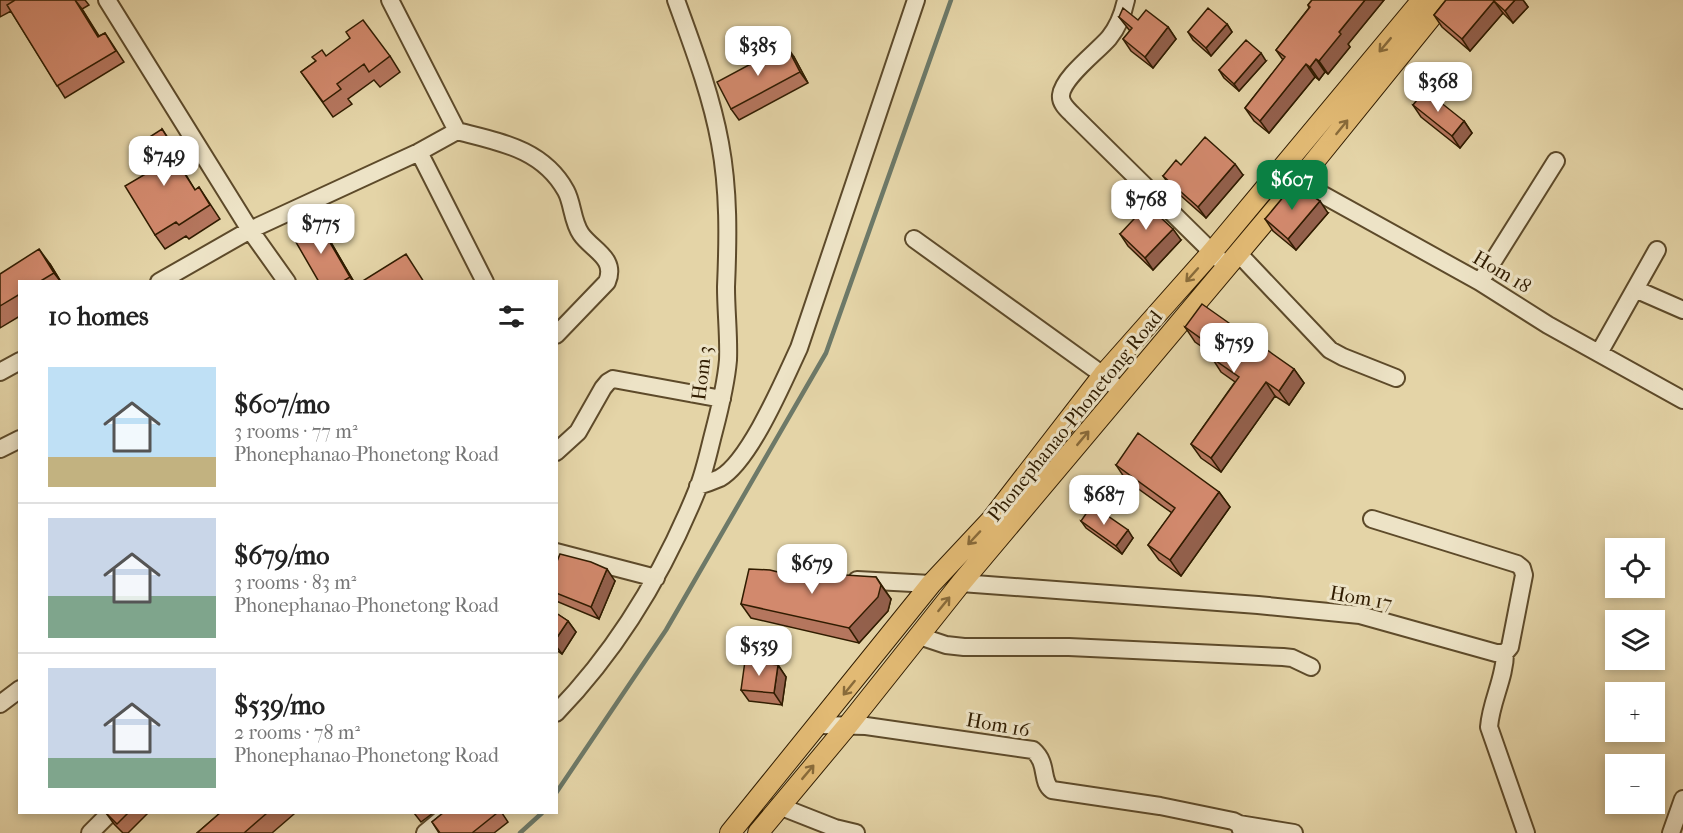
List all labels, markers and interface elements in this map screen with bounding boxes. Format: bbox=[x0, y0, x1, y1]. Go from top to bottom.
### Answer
pin: $385 bbox=[722, 26, 794, 77]
text: $385 bbox=[739, 34, 777, 57]
one-way arrow bbox=[1378, 37, 1392, 52]
pin: $368 bbox=[1402, 62, 1474, 113]
text: $368 bbox=[1418, 70, 1458, 93]
one-way arrow bbox=[1335, 120, 1349, 135]
pin: $749 bbox=[128, 136, 200, 187]
text: $749 bbox=[143, 144, 185, 167]
pin: $607 bbox=[1256, 160, 1328, 211]
text: $607 bbox=[1271, 168, 1313, 191]
pin: $768 bbox=[1110, 180, 1182, 231]
text: $768 bbox=[1125, 188, 1167, 211]
pin: $775 bbox=[285, 204, 357, 255]
text: $775 bbox=[302, 212, 340, 235]
street label: Hom 18 bbox=[1469, 246, 1535, 298]
one-way arrow bbox=[1185, 267, 1199, 282]
icon: filters bbox=[495, 300, 528, 333]
text: 10 homes bbox=[48, 301, 149, 332]
street label: Phonephanao-Phonetong Road bbox=[983, 305, 1168, 526]
pin: $759 bbox=[1198, 323, 1270, 374]
text: $759 bbox=[1214, 331, 1254, 354]
street label: Hom 3 bbox=[687, 344, 717, 402]
text: $607/mo bbox=[234, 389, 330, 420]
icon: home bbox=[96, 391, 168, 463]
text: 3 rooms · 77 m² bbox=[234, 420, 358, 443]
one-way arrow bbox=[1076, 430, 1089, 446]
text: Phonephanao-Phonetong Road bbox=[234, 443, 499, 466]
pin: $687 bbox=[1068, 475, 1140, 526]
text: $687 bbox=[1083, 483, 1125, 506]
one-way arrow bbox=[967, 530, 981, 545]
map controls bbox=[1605, 538, 1665, 814]
button: locate bbox=[1605, 538, 1665, 598]
text: $679/mo bbox=[234, 540, 329, 571]
icon: home bbox=[96, 542, 168, 614]
pin: $679 bbox=[776, 544, 848, 595]
text: $679 bbox=[791, 552, 833, 575]
text: 3 rooms · 83 m² bbox=[234, 571, 357, 594]
street label: Hom 17 bbox=[1328, 581, 1395, 615]
text: Phonephanao-Phonetong Road bbox=[234, 594, 499, 617]
one-way arrow bbox=[938, 596, 951, 612]
button: layers bbox=[1605, 610, 1665, 670]
pin: $539 bbox=[723, 626, 795, 677]
text: $539 bbox=[740, 634, 778, 657]
one-way arrow bbox=[842, 679, 855, 695]
button: + bbox=[1605, 682, 1665, 742]
text: $539/mo bbox=[234, 690, 325, 721]
icon: home bbox=[96, 692, 168, 764]
street label: Hom 16 bbox=[964, 708, 1032, 742]
text: 2 rooms · 78 m² bbox=[234, 721, 360, 744]
text: Phonephanao-Phonetong Road bbox=[234, 744, 499, 767]
button: − bbox=[1605, 754, 1665, 814]
one-way arrow bbox=[802, 764, 815, 780]

